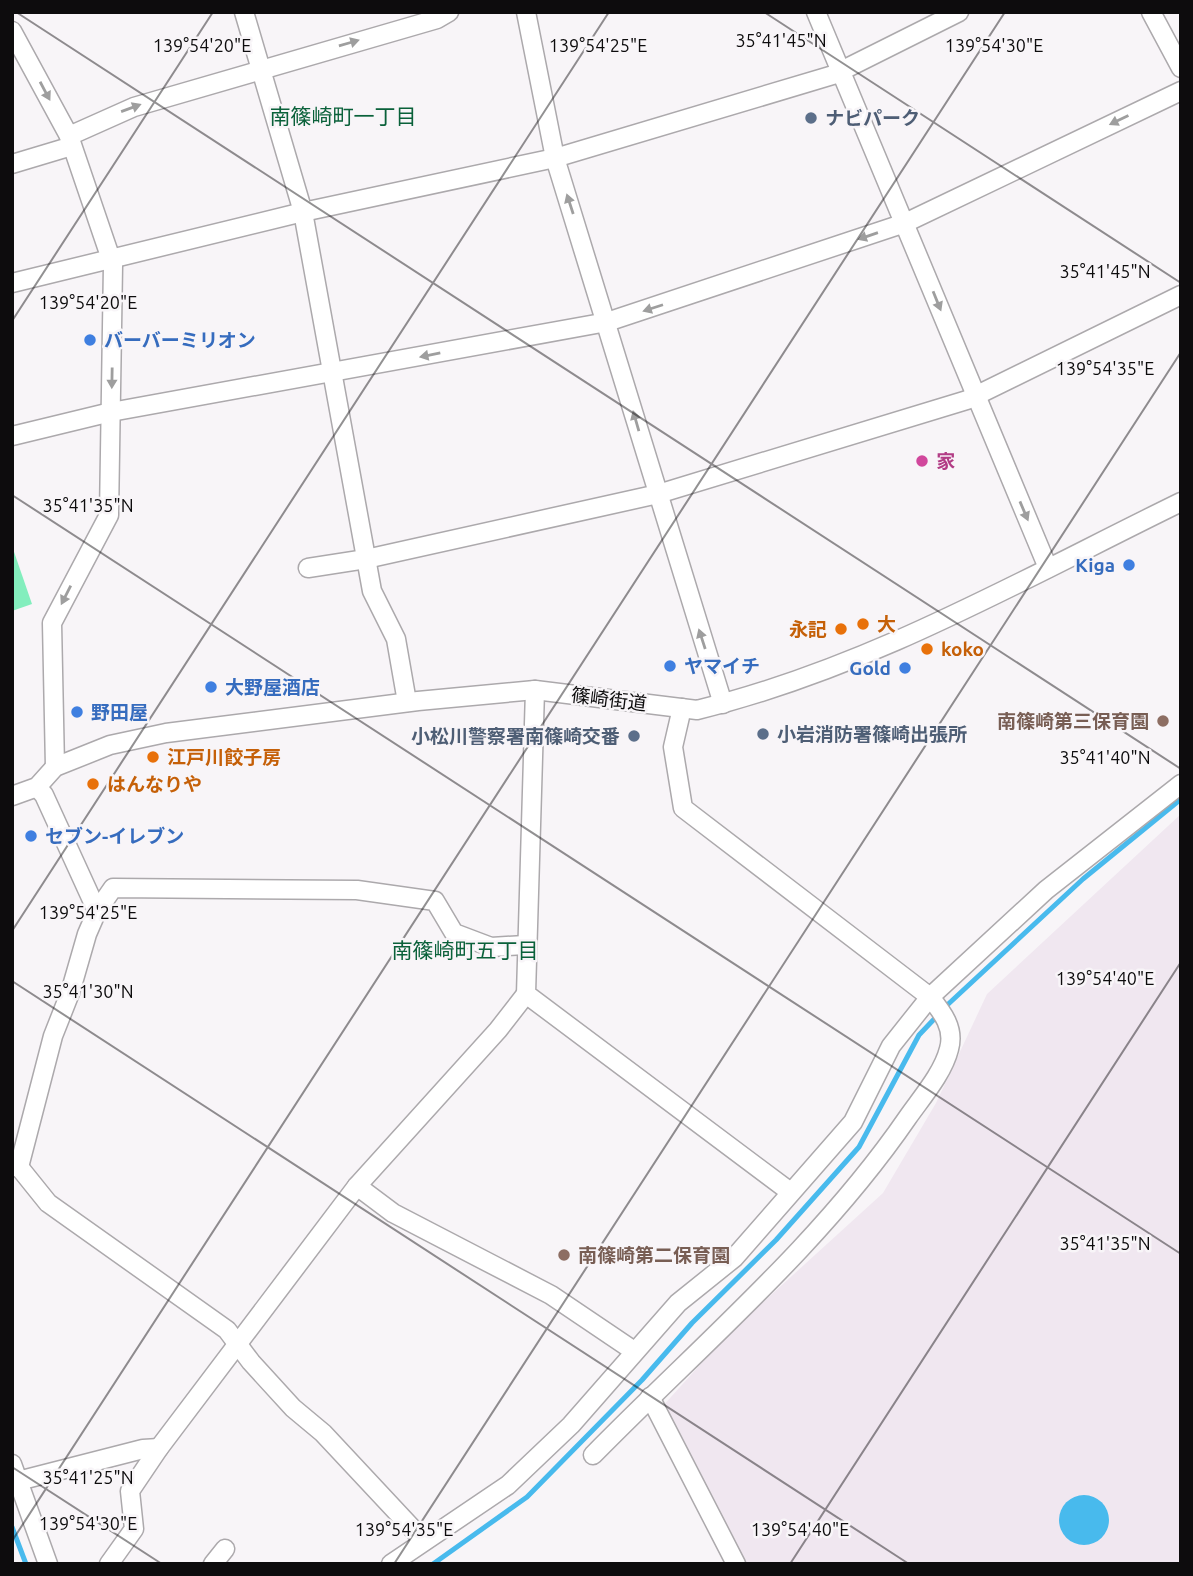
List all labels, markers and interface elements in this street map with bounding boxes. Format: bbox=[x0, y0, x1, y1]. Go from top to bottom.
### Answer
text: 35°41'45"N bbox=[735, 30, 827, 50]
text: 139°54'20"E bbox=[153, 35, 251, 55]
text: 139°54'25"E bbox=[549, 35, 647, 55]
text: 139°54'30"E bbox=[945, 35, 1043, 55]
one-way arrow bbox=[338, 37, 360, 48]
one-way arrow bbox=[39, 81, 51, 101]
one-way arrow bbox=[121, 102, 142, 113]
district label: 南篠崎町一丁目 bbox=[270, 104, 417, 128]
place label: ナビパーク bbox=[825, 107, 920, 129]
marker: ナビパーク bbox=[803, 110, 819, 126]
one-way arrow bbox=[1109, 115, 1129, 126]
one-way arrow bbox=[564, 193, 574, 214]
one-way arrow bbox=[858, 231, 879, 242]
text: 35°41'45"N bbox=[1059, 261, 1151, 281]
one-way arrow bbox=[932, 291, 943, 312]
text: 139°54'20"E bbox=[39, 292, 137, 312]
one-way arrow bbox=[642, 303, 663, 314]
place label: バーバーミリオン bbox=[104, 329, 256, 351]
marker: バーバーミリオン bbox=[82, 332, 98, 348]
one-way arrow bbox=[419, 350, 441, 361]
text: 139°54'35"E bbox=[1056, 358, 1154, 378]
one-way arrow bbox=[106, 367, 117, 389]
one-way arrow bbox=[631, 410, 641, 431]
place label: 家 bbox=[936, 450, 955, 472]
marker: 家 bbox=[914, 453, 930, 469]
text: 35°41'35"N bbox=[42, 495, 134, 515]
one-way arrow bbox=[1019, 501, 1030, 522]
place label: Kiga bbox=[1075, 554, 1115, 576]
marker: Kiga bbox=[1121, 557, 1137, 573]
one-way arrow bbox=[61, 585, 72, 605]
place label: 大 bbox=[877, 613, 896, 635]
marker: 大 bbox=[855, 616, 871, 632]
place label: 永記 bbox=[789, 618, 827, 640]
marker: 永記 bbox=[833, 621, 849, 637]
one-way arrow bbox=[696, 628, 706, 649]
place label: koko bbox=[941, 638, 984, 660]
marker: koko bbox=[919, 641, 935, 657]
place label: ヤマイチ bbox=[684, 655, 760, 677]
place label: Gold bbox=[849, 657, 891, 679]
marker: ヤマイチ bbox=[662, 658, 678, 674]
marker: Gold bbox=[897, 660, 913, 676]
place label: 大野屋酒店 bbox=[225, 676, 320, 698]
marker: 大野屋酒店 bbox=[203, 679, 219, 695]
street label: 篠崎街道 bbox=[570, 683, 648, 715]
place label: 野田屋 bbox=[91, 701, 148, 723]
marker: 野田屋 bbox=[69, 704, 85, 720]
place label: 南篠崎第三保育園 bbox=[997, 710, 1149, 732]
marker: 南篠崎第三保育園 bbox=[1155, 713, 1171, 729]
place label: 小岩消防署篠崎出張所 bbox=[777, 723, 967, 745]
place label: 小松川警察署南篠崎交番 bbox=[411, 725, 620, 747]
marker: 小岩消防署篠崎出張所 bbox=[755, 726, 771, 742]
marker: 小松川警察署南篠崎交番 bbox=[626, 728, 642, 744]
place label: 江戸川餃子房 bbox=[167, 746, 281, 768]
text: 35°41'40"N bbox=[1059, 747, 1151, 767]
marker: 江戸川餃子房 bbox=[145, 749, 161, 765]
place label: はんなりや bbox=[107, 773, 202, 795]
marker: はんなりや bbox=[85, 776, 101, 792]
place label: セブン-イレブン bbox=[45, 825, 184, 847]
marker: セブン-イレブン bbox=[23, 828, 39, 844]
text: 139°54'25"E bbox=[39, 902, 137, 922]
district label: 南篠崎町五丁目 bbox=[392, 938, 539, 962]
text: 139°54'40"E bbox=[1056, 968, 1154, 988]
text: 35°41'30"N bbox=[42, 981, 134, 1001]
text: 35°41'35"N bbox=[1059, 1233, 1151, 1253]
place label: 南篠崎第二保育園 bbox=[578, 1244, 730, 1266]
marker: 南篠崎第二保育園 bbox=[556, 1247, 572, 1263]
text: 35°41'25"N bbox=[42, 1467, 134, 1487]
text: 139°54'30"E bbox=[39, 1513, 137, 1533]
text: 139°54'35"E bbox=[355, 1519, 453, 1539]
text: 139°54'40"E bbox=[751, 1519, 849, 1539]

